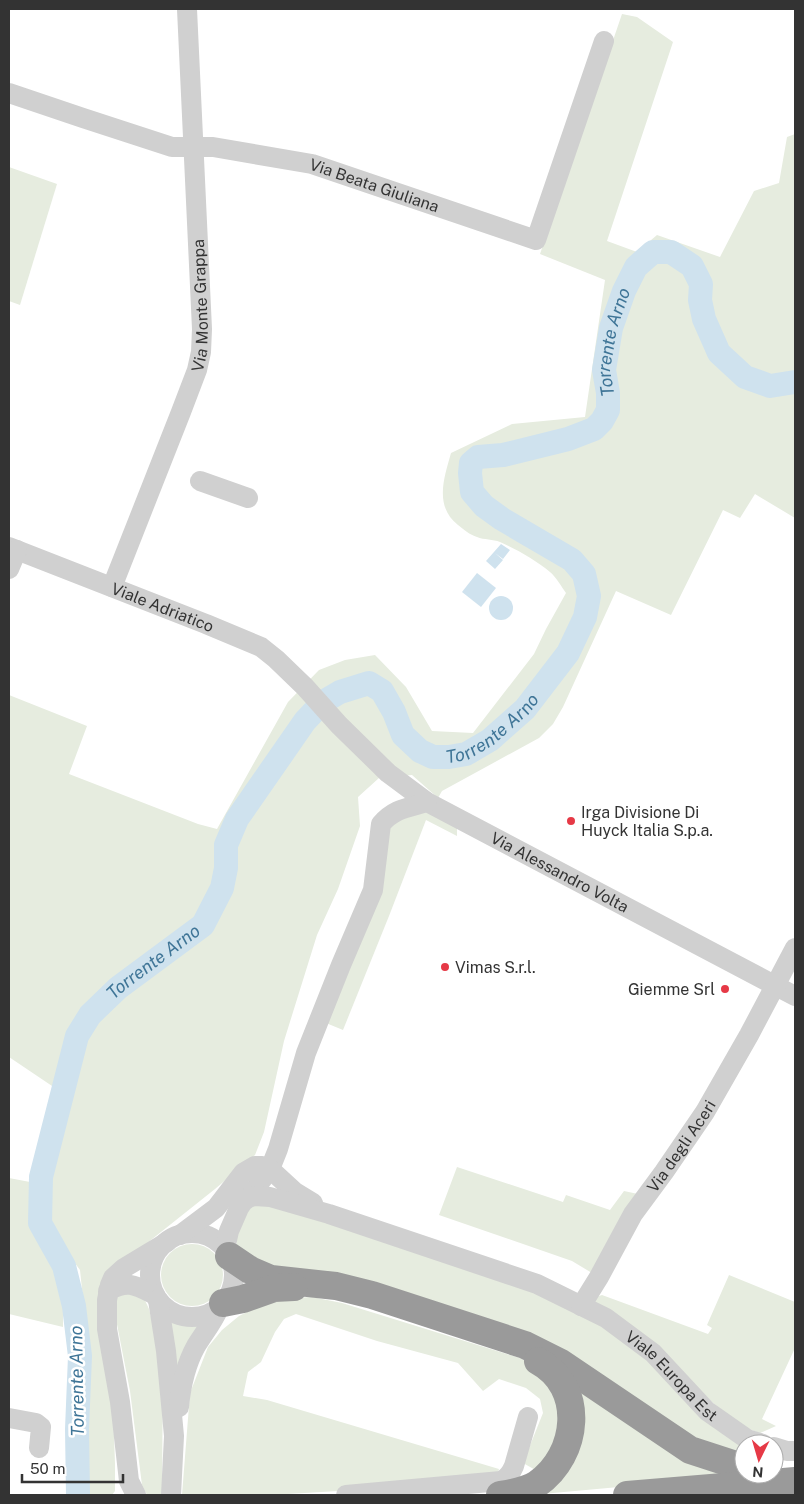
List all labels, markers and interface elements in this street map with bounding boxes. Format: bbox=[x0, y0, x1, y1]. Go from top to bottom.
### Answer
street label: Via Beata Giuliana bbox=[307, 155, 441, 216]
street label: Via Monte Grappa bbox=[188, 239, 212, 374]
water label: Torrente Arno bbox=[593, 285, 634, 398]
street label: Viale Adriatico bbox=[109, 579, 217, 636]
water label: Torrente Arno bbox=[444, 689, 543, 767]
place label: Irga Divisione Di Huyck Italia S.p.a. bbox=[581, 803, 713, 840]
marker: Irga Divisione Di Huyck Italia S.p.a. bbox=[565, 815, 577, 827]
street label: Via Alessandro Volta bbox=[487, 828, 632, 917]
water label: Torrente Arno bbox=[102, 920, 204, 1003]
place label: Vimas S.r.l. bbox=[455, 958, 536, 977]
marker: Vimas S.r.l. bbox=[439, 961, 451, 973]
place label: Giemme Srl bbox=[628, 980, 715, 999]
marker: Giemme Srl bbox=[719, 983, 731, 995]
street label: Via degli Aceri bbox=[643, 1097, 720, 1196]
water label: Torrente Arno bbox=[65, 1325, 88, 1437]
street label: Viale Europa Est bbox=[622, 1327, 721, 1425]
north arrow bbox=[734, 1434, 784, 1484]
scale bar bbox=[22, 1452, 124, 1484]
text: 50 m bbox=[30, 1460, 65, 1477]
text: N bbox=[752, 1464, 764, 1480]

